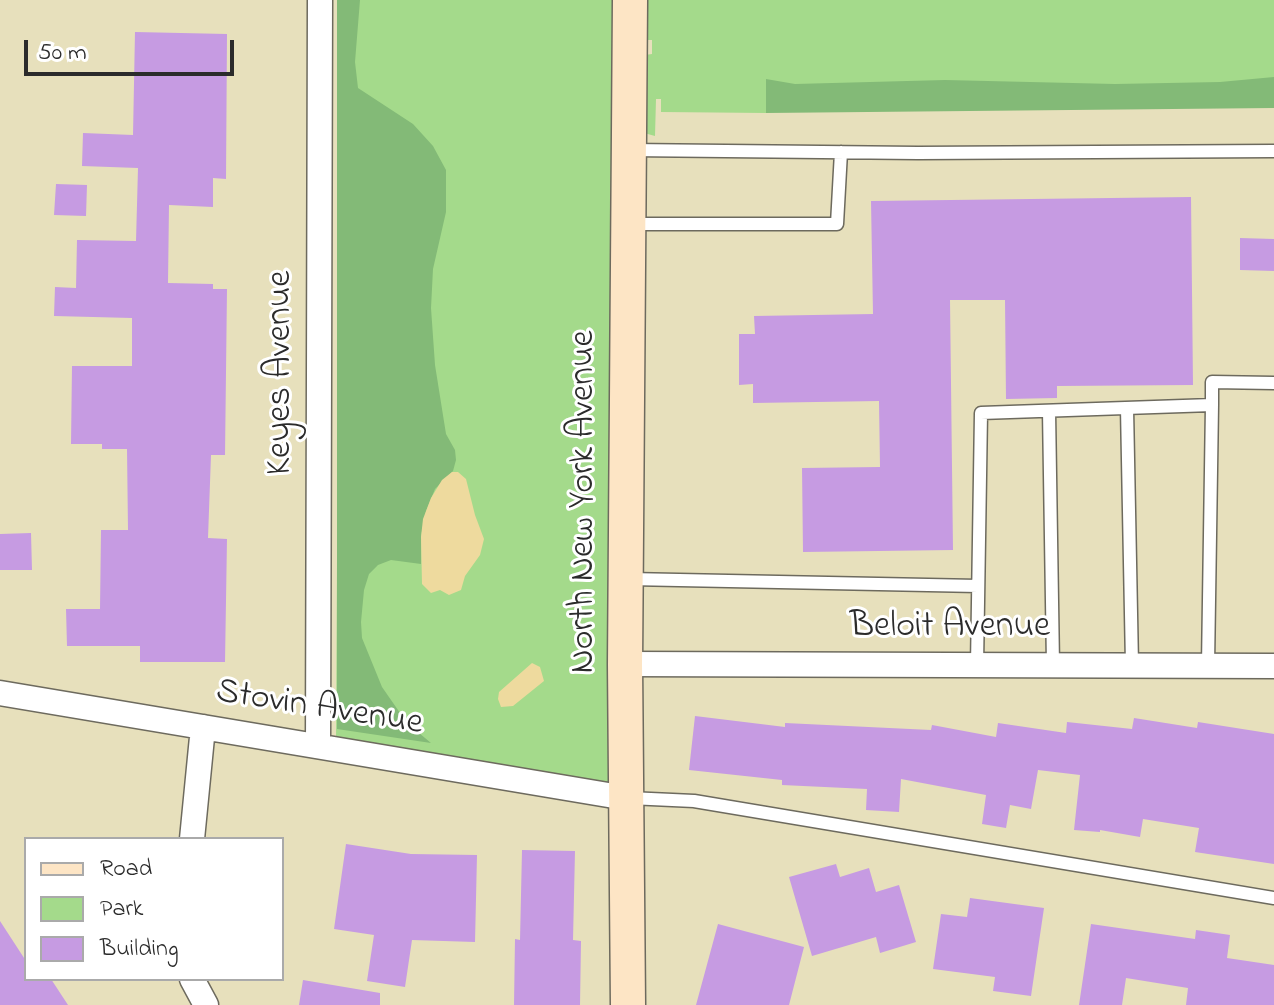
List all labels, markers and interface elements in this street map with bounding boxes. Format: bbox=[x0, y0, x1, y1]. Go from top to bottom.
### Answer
scale bar bbox=[28, 24, 238, 74]
text: 50 m bbox=[38, 36, 87, 71]
street label: Keyes Avenue bbox=[261, 271, 305, 475]
street label: North New York Avenue bbox=[564, 330, 608, 674]
street label: Beloit Avenue bbox=[850, 607, 1050, 651]
street label: Stovin Avenue bbox=[213, 672, 425, 748]
legend bbox=[24, 837, 284, 981]
text: Road bbox=[100, 852, 152, 887]
text: Park bbox=[100, 892, 143, 927]
text: Building bbox=[100, 932, 179, 967]

